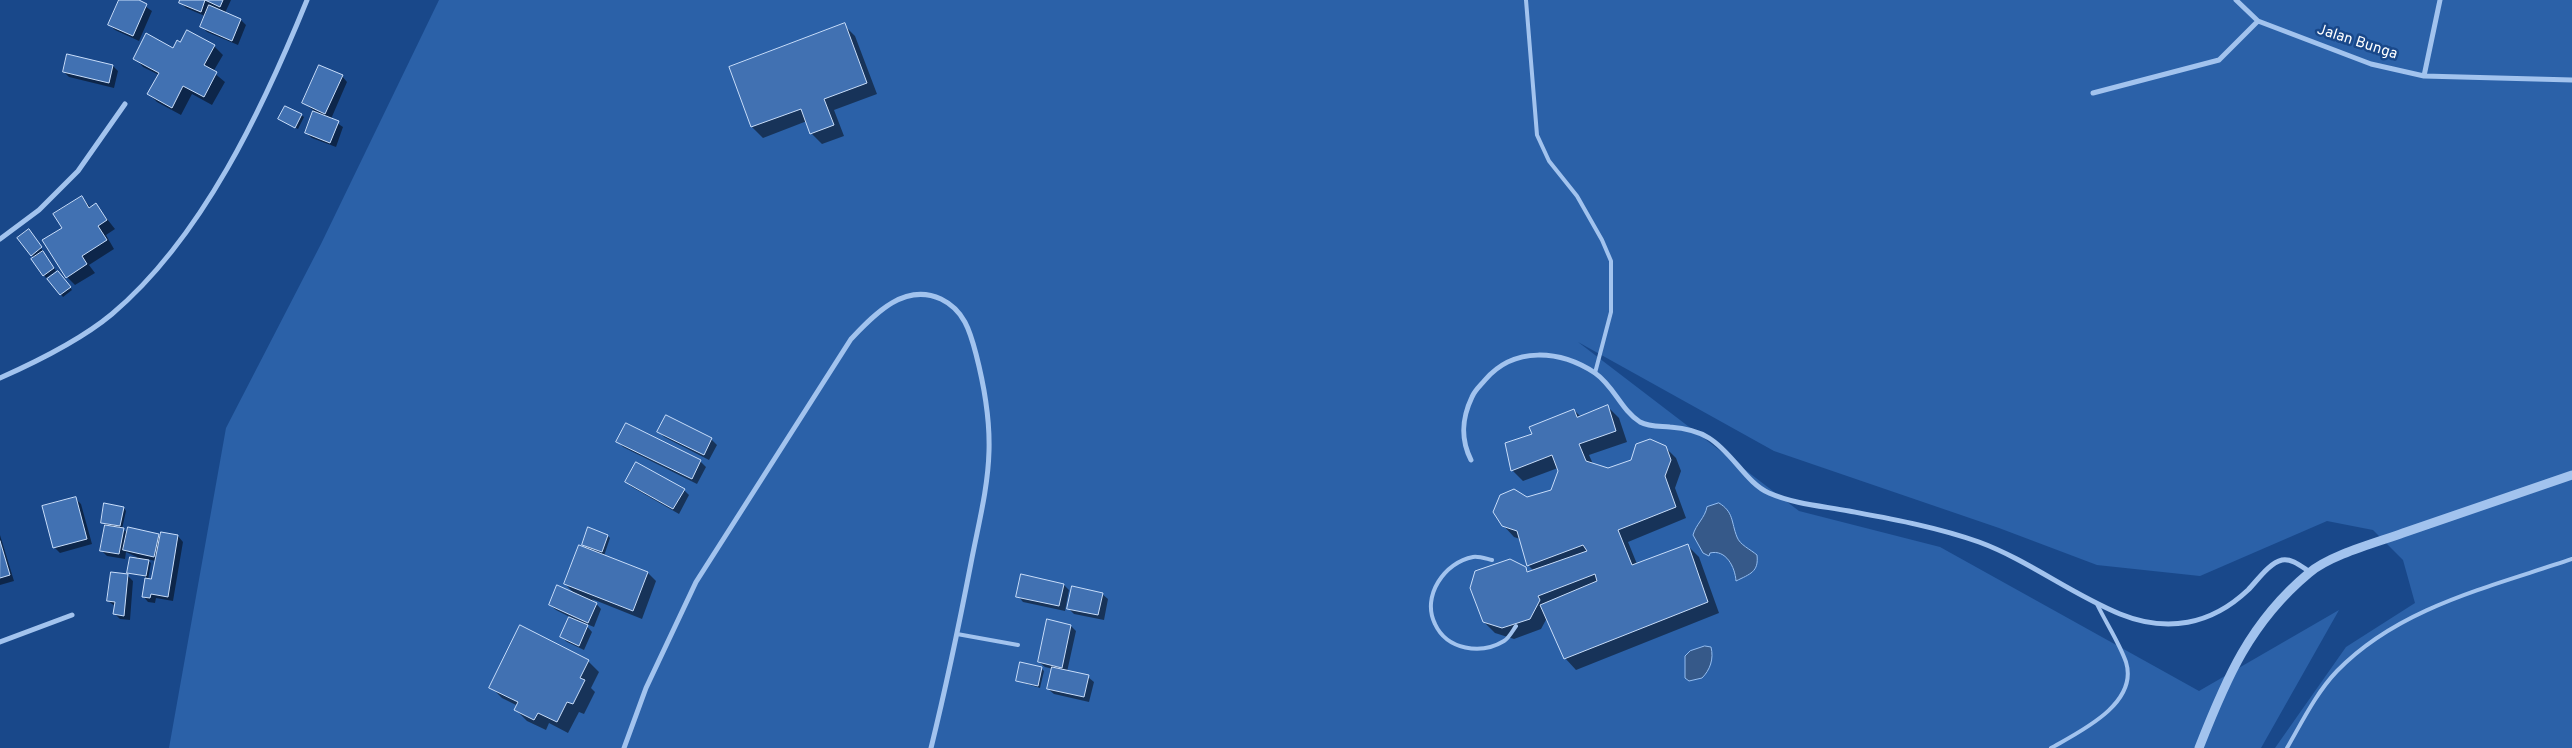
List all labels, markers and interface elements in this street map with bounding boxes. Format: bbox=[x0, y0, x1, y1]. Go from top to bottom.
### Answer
street label: Jalan Bunga bbox=[2314, 22, 2400, 64]

